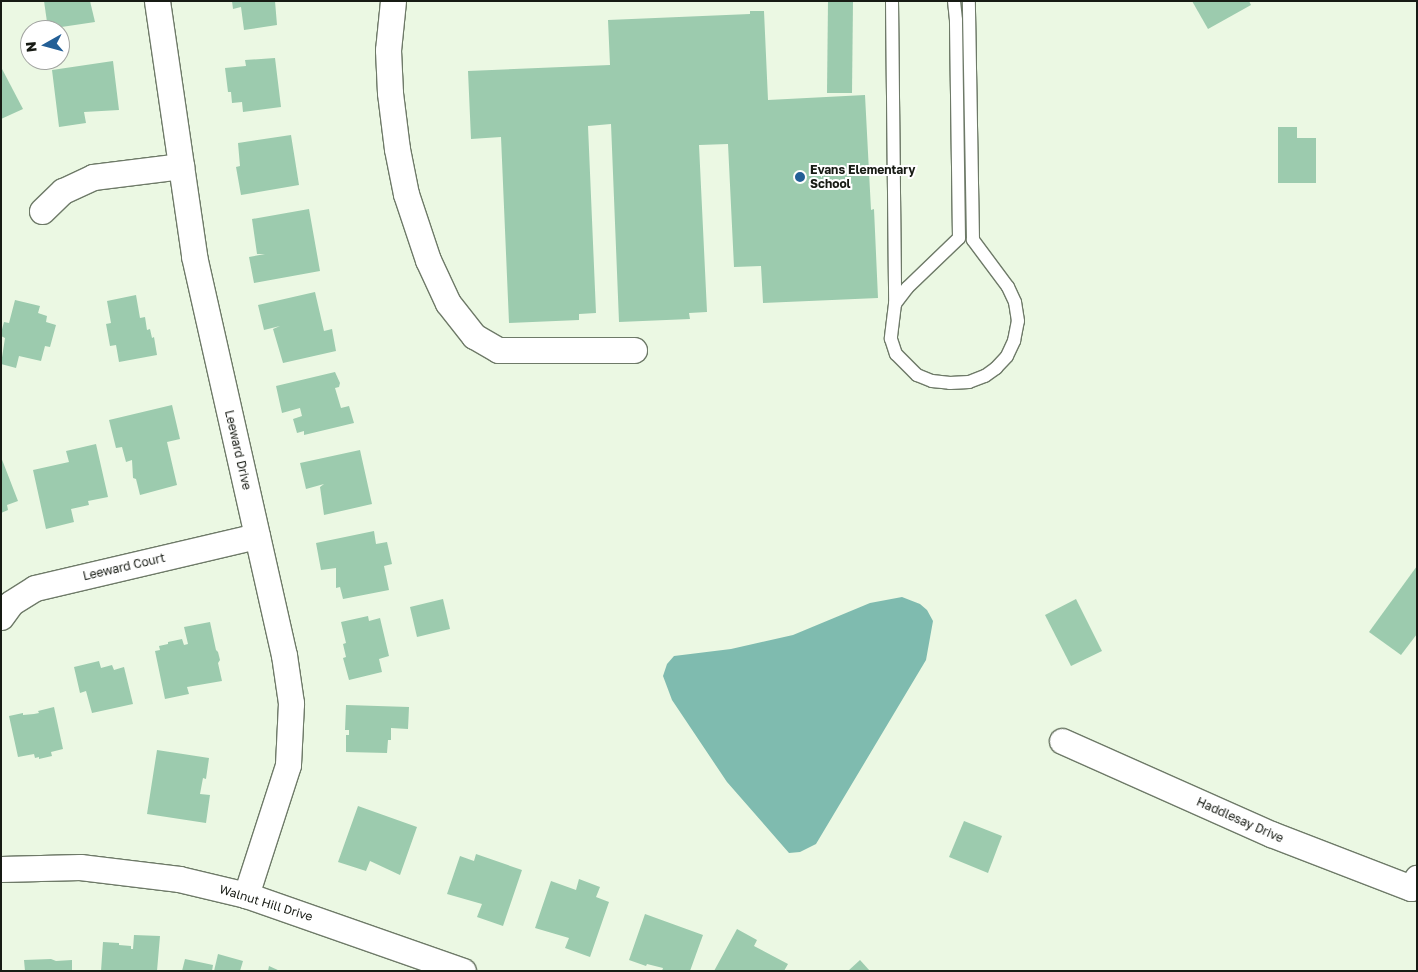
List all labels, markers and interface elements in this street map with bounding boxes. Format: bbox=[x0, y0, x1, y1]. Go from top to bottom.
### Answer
north arrow bbox=[20, 20, 70, 70]
text: N bbox=[22, 40, 40, 53]
place label: Evans Elementary School bbox=[810, 163, 915, 191]
marker: Evans Elementary School bbox=[794, 171, 806, 183]
street label: Leeward Drive bbox=[222, 409, 254, 491]
street label: Leeward Court bbox=[81, 551, 167, 583]
street label: Haddlesay Drive bbox=[1194, 794, 1286, 846]
street label: Walnut Hill Drive bbox=[218, 882, 314, 924]

